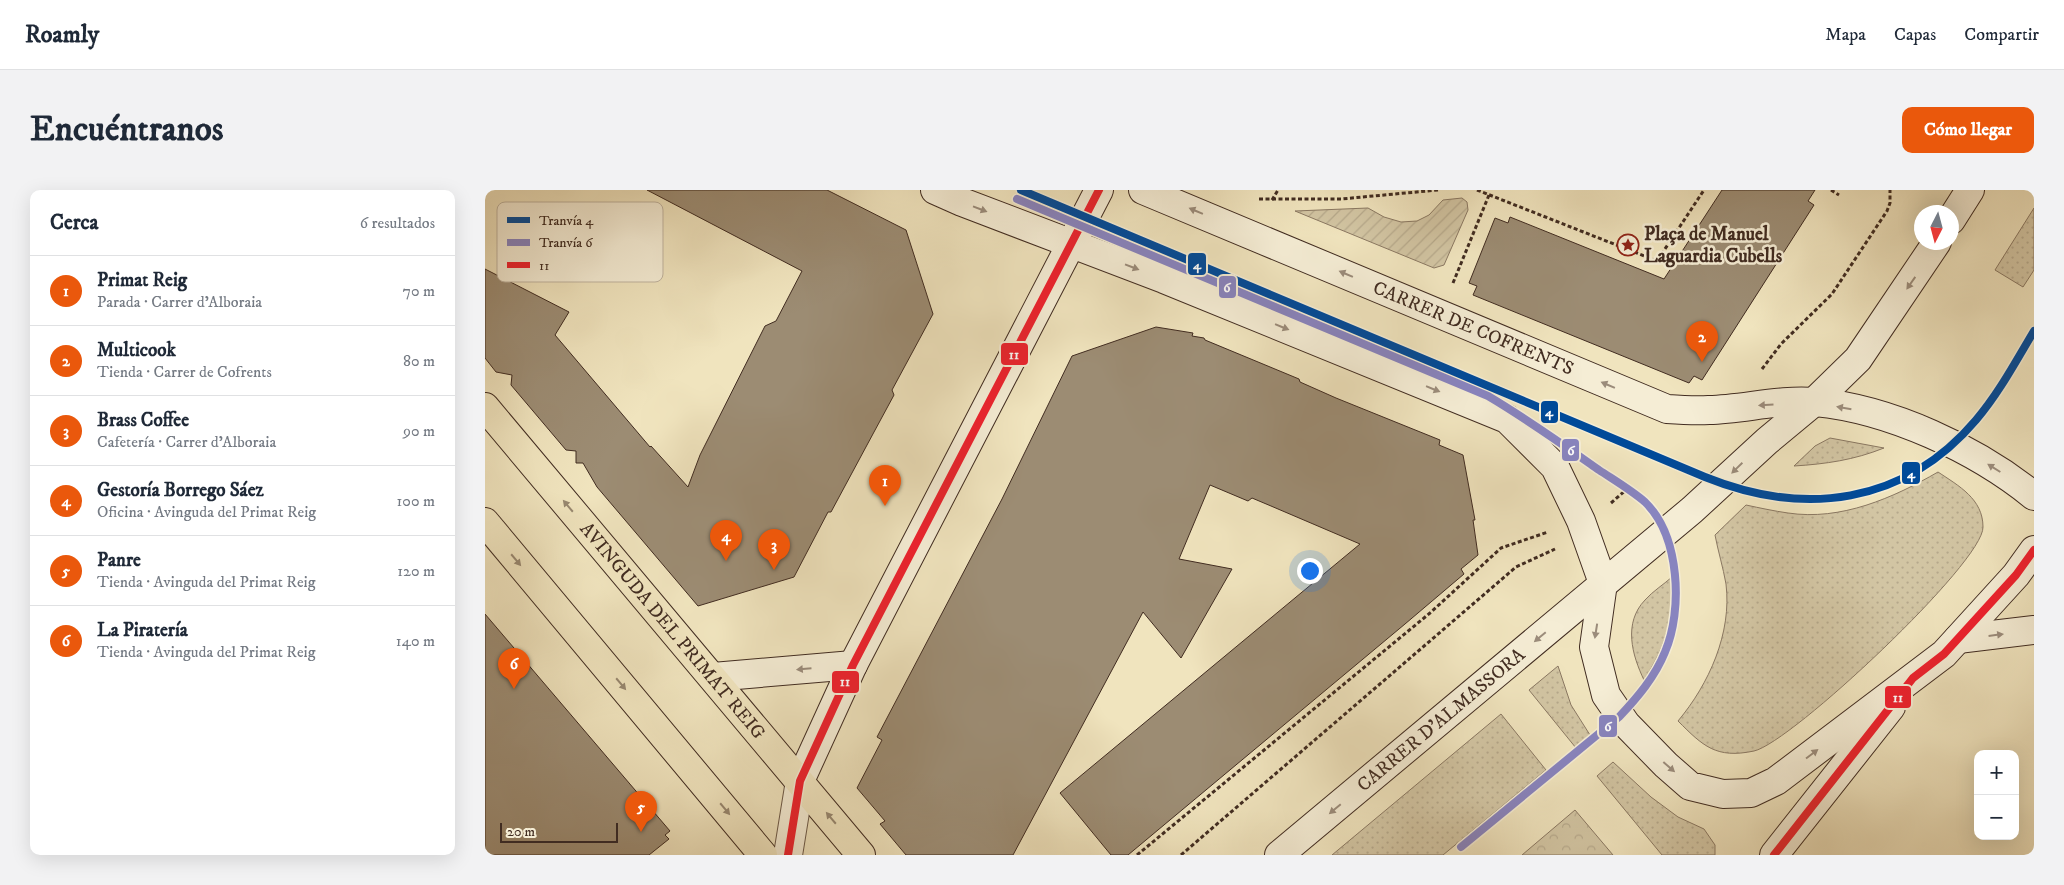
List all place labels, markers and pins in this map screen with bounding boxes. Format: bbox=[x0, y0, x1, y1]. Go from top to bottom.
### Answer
place label: Plaça de Manuel Laguardia Cubells bbox=[1644, 223, 1783, 268]
place icon: Plaça de Manuel Laguardia Cubells bbox=[1616, 233, 1640, 257]
pin: 2 bbox=[1686, 321, 1718, 362]
pin: 1 bbox=[869, 465, 901, 506]
pin: 4 bbox=[710, 520, 742, 561]
pin: 3 bbox=[758, 529, 790, 570]
pin: 6 bbox=[498, 648, 530, 689]
pin: 5 bbox=[625, 791, 657, 832]

